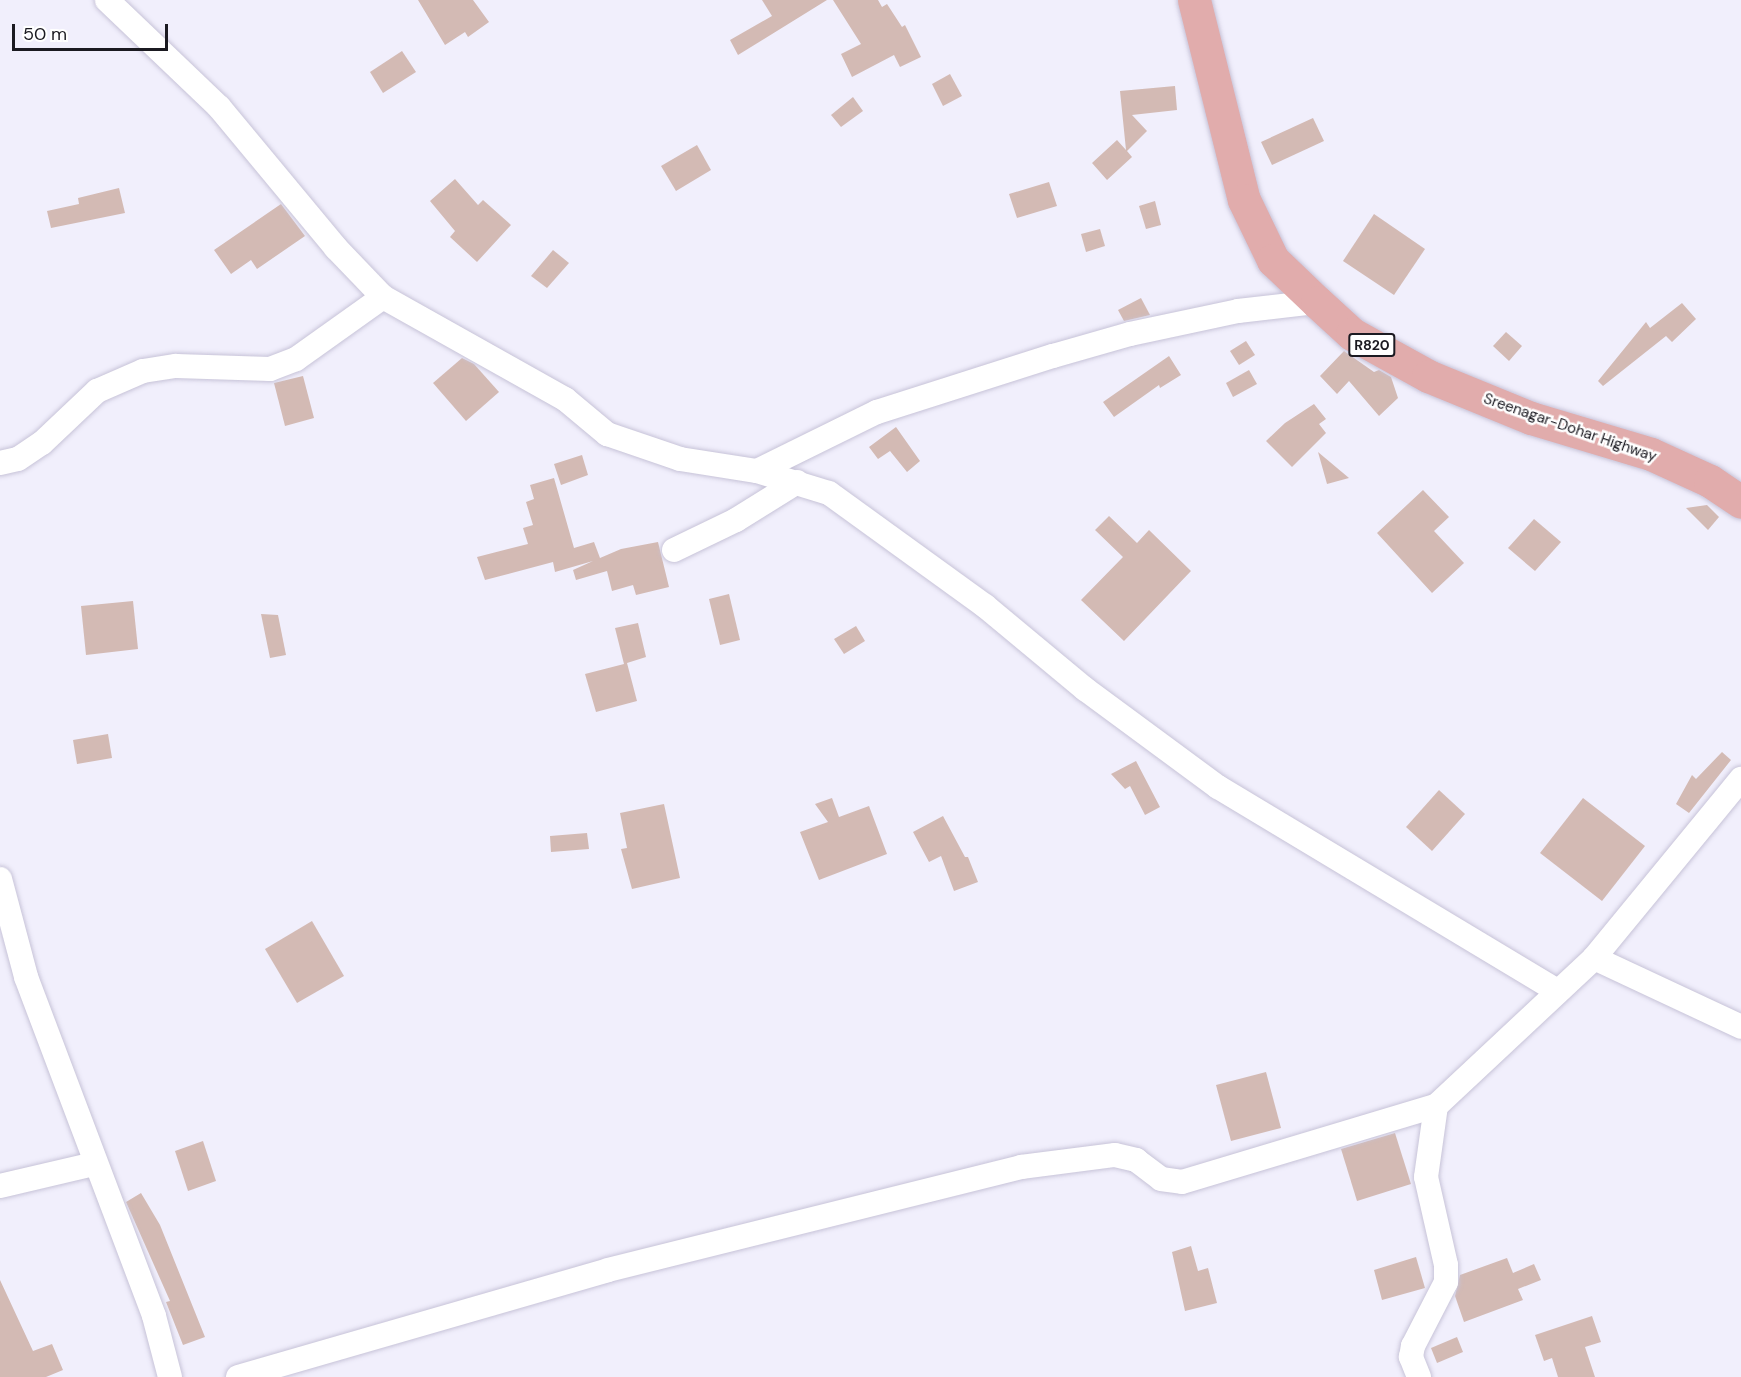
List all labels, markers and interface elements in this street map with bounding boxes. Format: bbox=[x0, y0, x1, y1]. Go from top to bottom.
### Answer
scale bar bbox=[15, 12, 171, 50]
text: 50 m bbox=[23, 22, 67, 46]
road number: R820 bbox=[1348, 334, 1396, 356]
street label: Sreenagar-Dohar Highway bbox=[1481, 390, 1659, 466]

